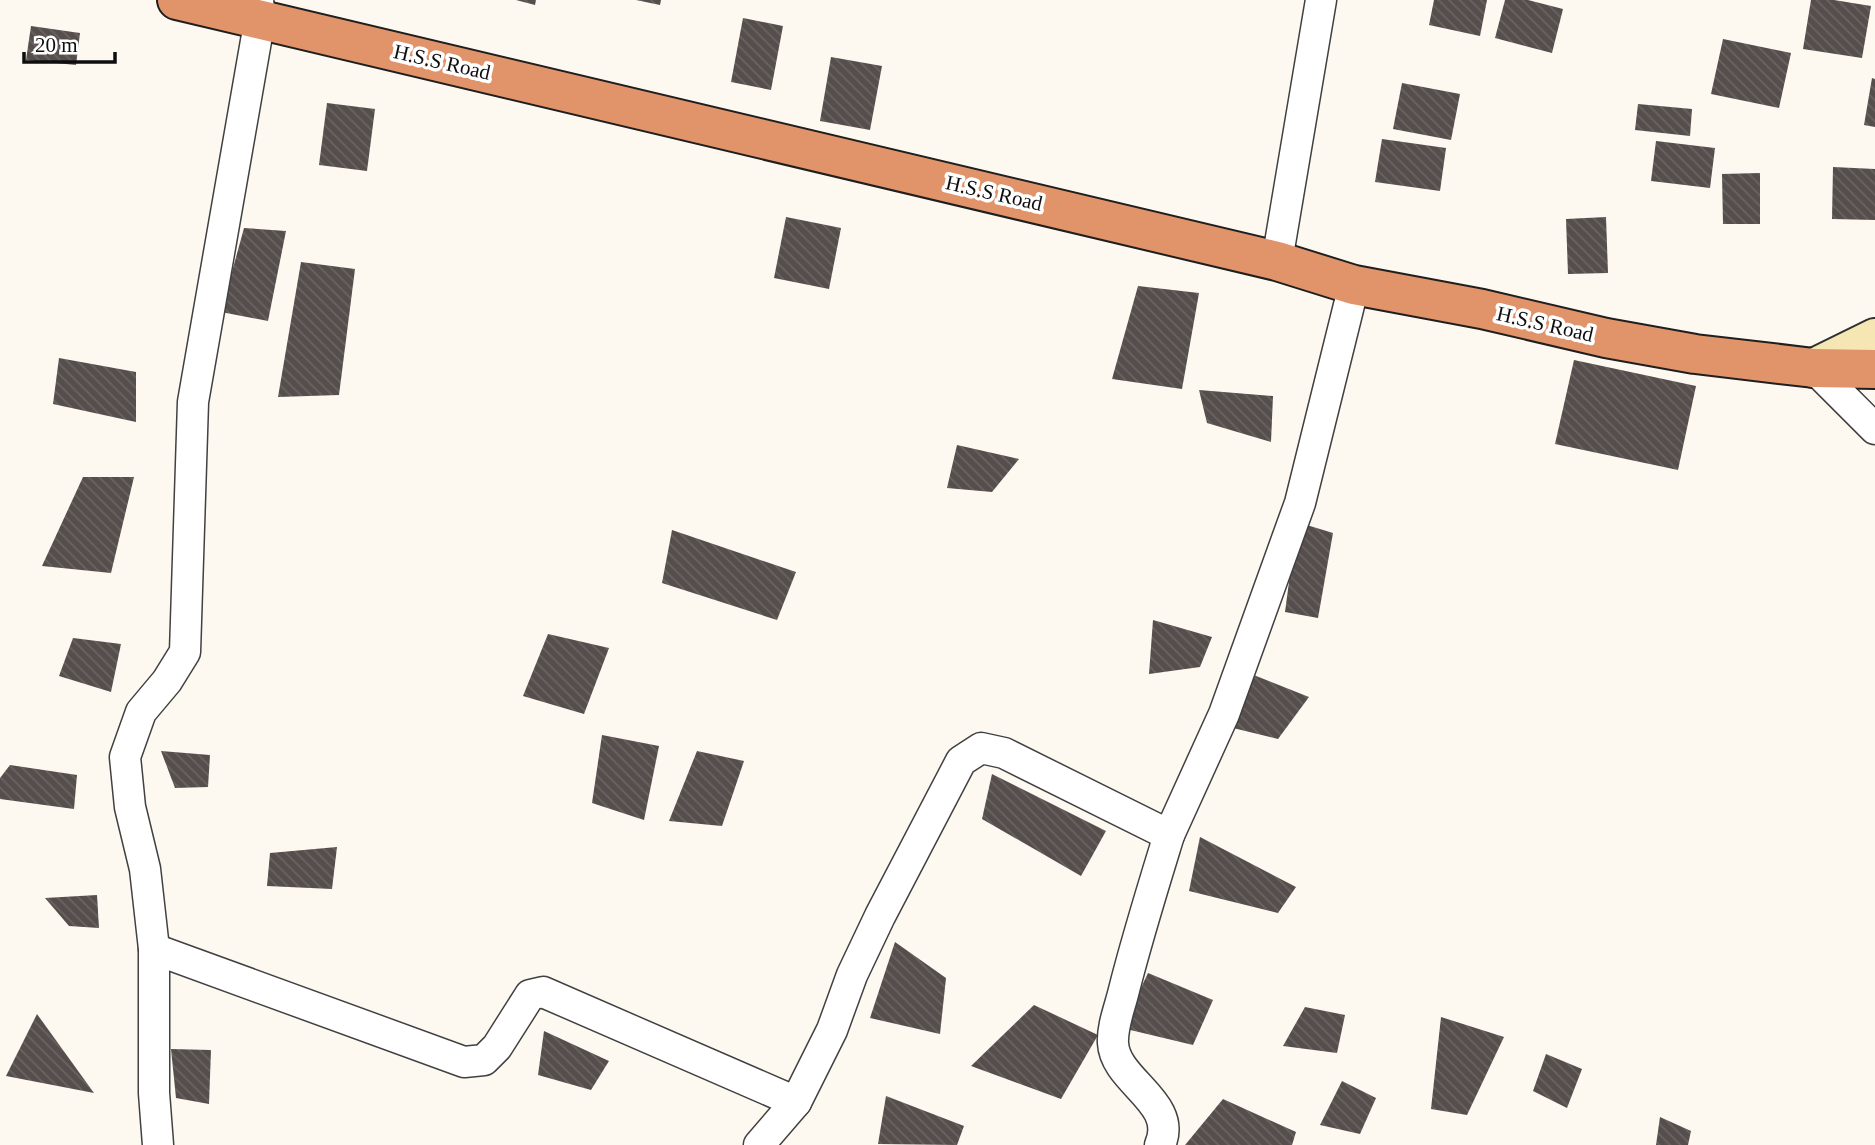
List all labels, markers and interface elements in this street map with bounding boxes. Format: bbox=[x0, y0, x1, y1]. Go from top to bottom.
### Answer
scale bar bbox=[24, 21, 116, 65]
text: 20 m bbox=[35, 33, 78, 57]
street label: H.S.S Road bbox=[391, 39, 493, 85]
street label: H.S.S Road bbox=[943, 170, 1045, 216]
street label: H.S.S Road bbox=[1494, 301, 1596, 347]

